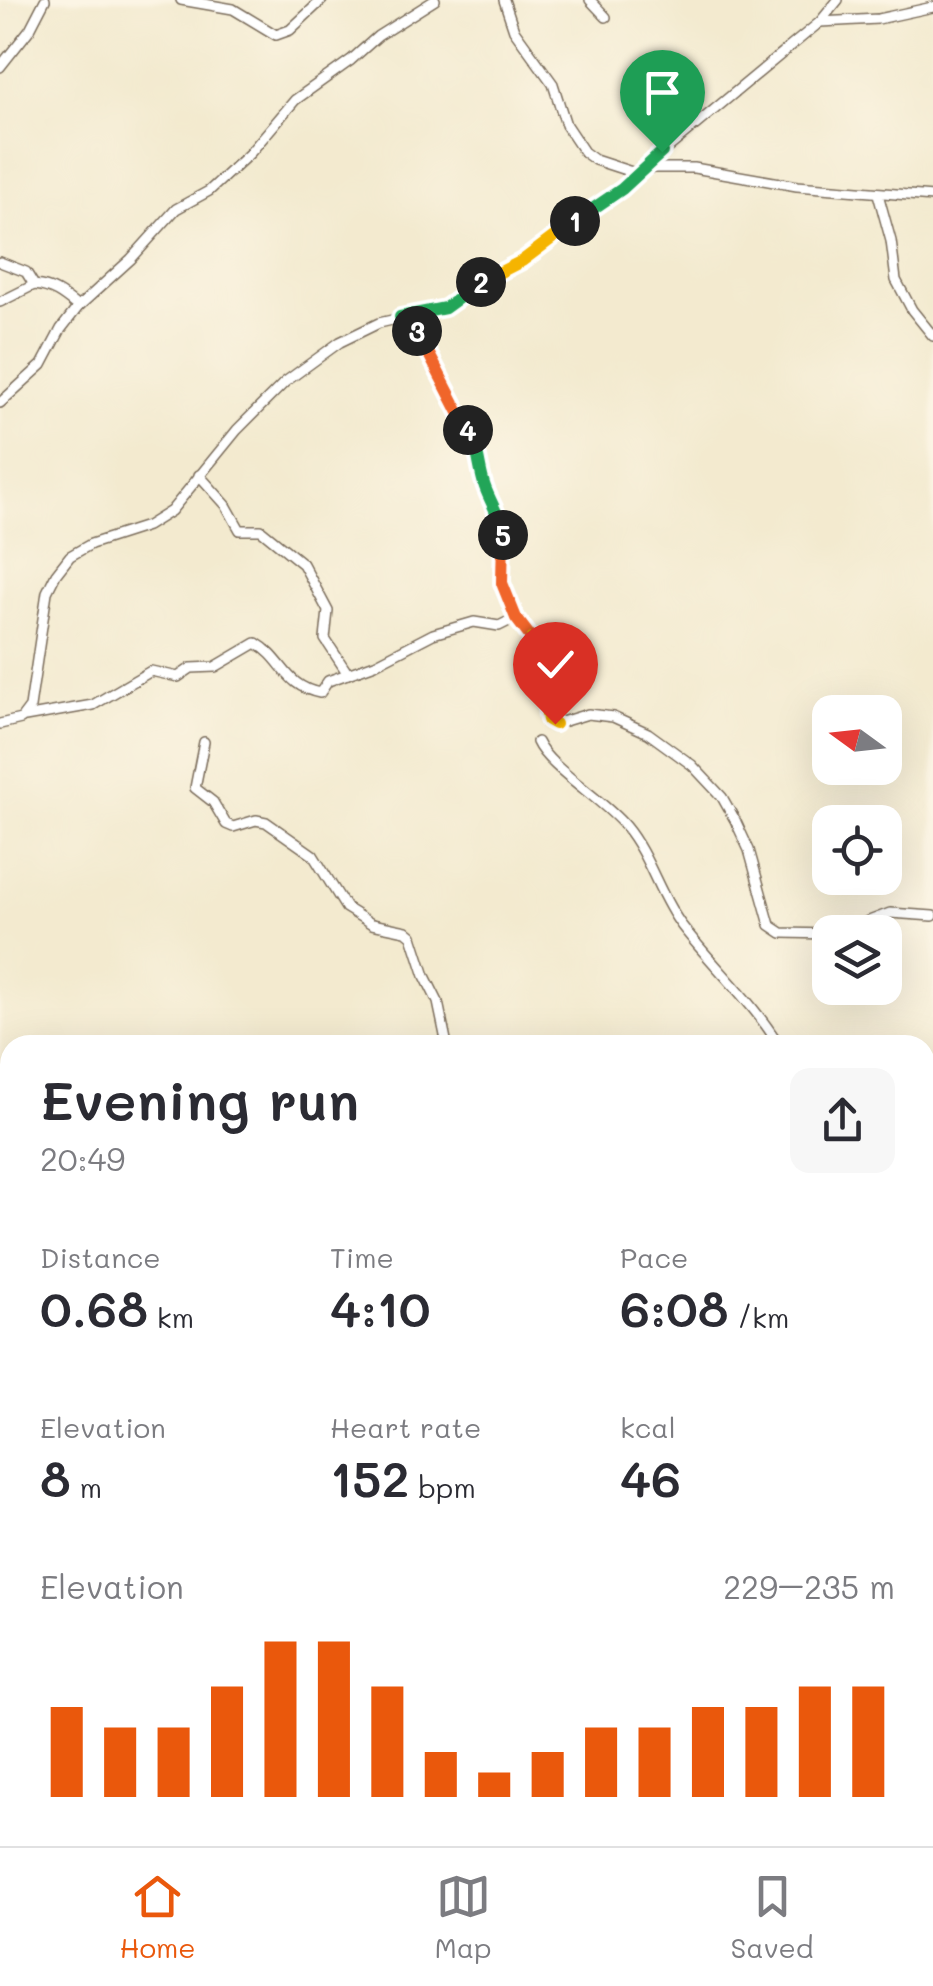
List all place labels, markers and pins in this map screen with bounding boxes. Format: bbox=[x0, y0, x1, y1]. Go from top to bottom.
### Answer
pin bbox=[620, 50, 705, 153]
pin: 1 bbox=[550, 196, 600, 246]
pin: 2 bbox=[456, 257, 506, 307]
pin: 3 bbox=[392, 306, 442, 356]
pin: 4 bbox=[443, 405, 493, 455]
pin: 5 bbox=[478, 510, 528, 560]
pin bbox=[513, 622, 598, 725]

